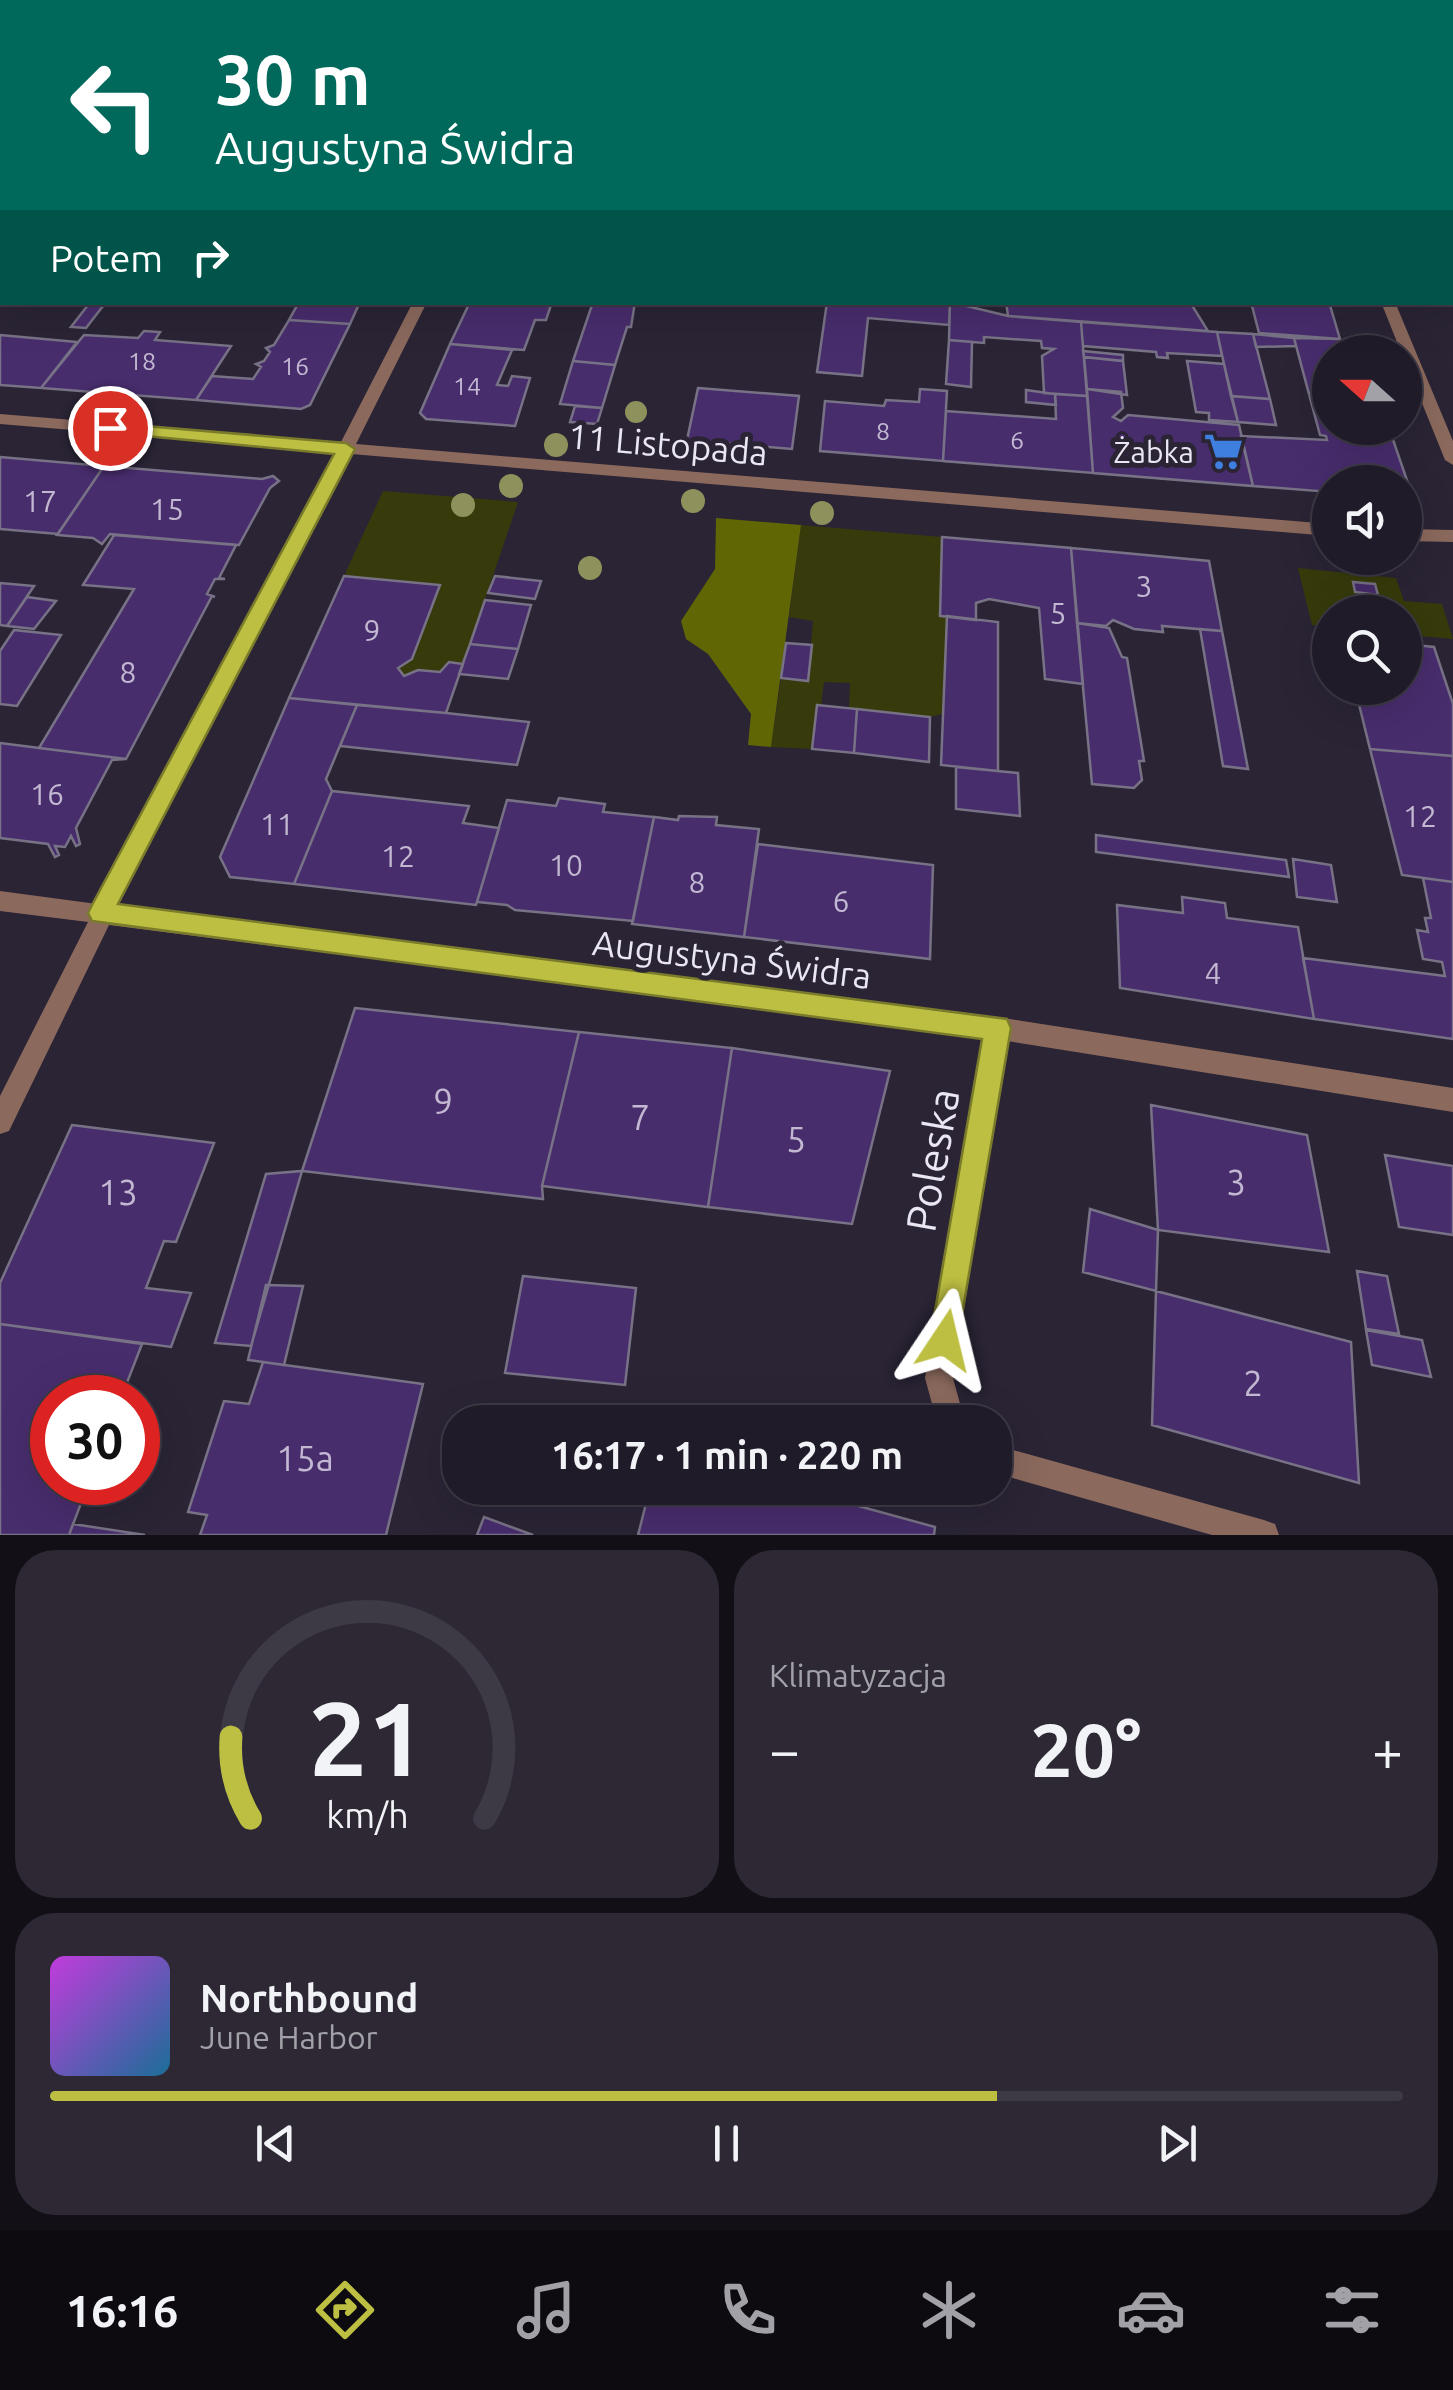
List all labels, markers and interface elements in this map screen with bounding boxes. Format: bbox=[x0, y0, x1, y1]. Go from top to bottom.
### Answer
icon: left bbox=[50, 40, 180, 170]
text: 30 m bbox=[215, 40, 371, 118]
text: Augustyna Świdra bbox=[215, 122, 575, 173]
icon: right bbox=[183, 230, 238, 285]
text: Potem bbox=[50, 237, 163, 279]
north arrow bbox=[1312, 335, 1422, 445]
map controls bbox=[1312, 335, 1422, 705]
house number: 18 bbox=[128, 347, 156, 375]
house number: 16 bbox=[281, 352, 309, 380]
house number: 14 bbox=[453, 372, 481, 400]
pin bbox=[68, 386, 153, 471]
icon: arrive bbox=[83, 401, 138, 456]
street label: 11 Listopada bbox=[567, 415, 769, 473]
house number: 8 bbox=[876, 417, 890, 445]
house number: 6 bbox=[1010, 426, 1024, 454]
supermarket icon: Żabka bbox=[1203, 431, 1245, 473]
place label: Żabka bbox=[1113, 435, 1194, 469]
button: sound bbox=[1312, 465, 1422, 575]
house number: 17 bbox=[23, 484, 57, 518]
house number: 15 bbox=[150, 492, 184, 526]
house number: 3 bbox=[1136, 569, 1152, 603]
button: search bbox=[1312, 595, 1422, 705]
house number: 5 bbox=[1050, 596, 1066, 630]
house number: 9 bbox=[364, 613, 380, 647]
house number: 8 bbox=[120, 655, 136, 689]
house number: 16 bbox=[30, 777, 64, 811]
house number: 12 bbox=[1403, 799, 1437, 833]
house number: 11 bbox=[260, 807, 294, 841]
house number: 12 bbox=[381, 839, 415, 873]
house number: 10 bbox=[549, 848, 583, 882]
house number: 8 bbox=[689, 865, 705, 899]
house number: 6 bbox=[833, 884, 849, 918]
street label: Augustyna Świdra bbox=[590, 921, 874, 996]
house number: 4 bbox=[1205, 956, 1221, 990]
house number: 9 bbox=[433, 1081, 453, 1121]
street label: Poleska bbox=[896, 1085, 968, 1235]
house number: 7 bbox=[630, 1097, 650, 1137]
house number: 5 bbox=[786, 1119, 806, 1159]
house number: 3 bbox=[1226, 1162, 1246, 1202]
house number: 13 bbox=[98, 1172, 138, 1212]
position arrow bbox=[893, 1288, 997, 1392]
house number: 2 bbox=[1243, 1363, 1263, 1403]
speed limit sign: 30 bbox=[30, 1375, 160, 1505]
text: 16:17 · 1 min · 220 m bbox=[551, 1434, 903, 1476]
house number: 15a bbox=[276, 1438, 334, 1478]
text: Klimatyzacja bbox=[769, 1657, 947, 1693]
text: 21 bbox=[308, 1679, 426, 1796]
text: 20° bbox=[1030, 1707, 1142, 1791]
text: − bbox=[769, 1719, 800, 1780]
text: + bbox=[1372, 1719, 1403, 1780]
text: km/h bbox=[326, 1795, 408, 1835]
text: Northbound bbox=[200, 1977, 418, 2019]
text: June Harbor bbox=[200, 2019, 378, 2055]
icon: previous bbox=[248, 2116, 303, 2171]
icon: pause bbox=[699, 2116, 754, 2171]
icon: next bbox=[1150, 2116, 1205, 2171]
icon: directions bbox=[310, 2275, 380, 2345]
icon: music bbox=[511, 2275, 581, 2345]
icon: phone bbox=[713, 2275, 783, 2345]
icon: climate bbox=[914, 2275, 984, 2345]
icon: car bbox=[1116, 2275, 1186, 2345]
icon: filters bbox=[1317, 2275, 1387, 2345]
text: 16:16 bbox=[66, 2285, 178, 2336]

